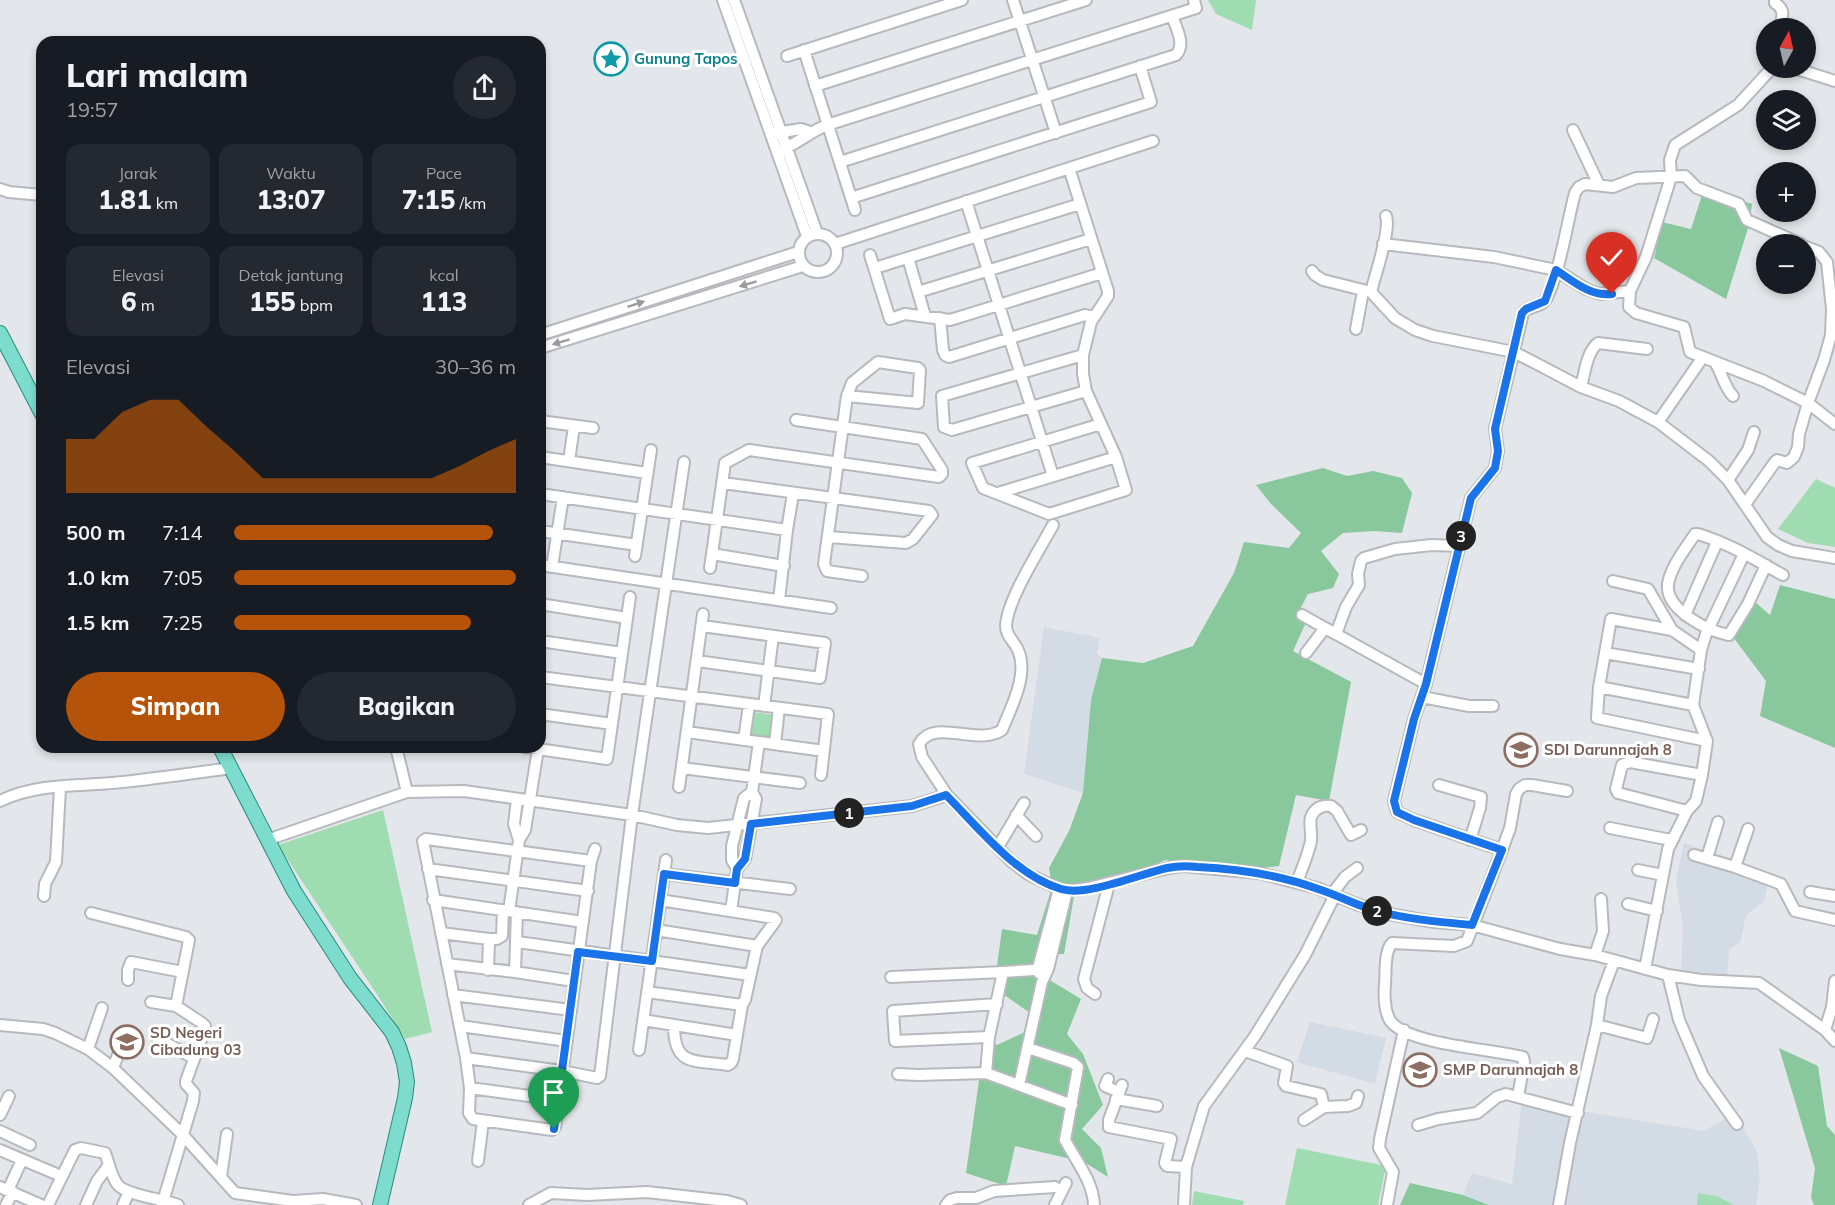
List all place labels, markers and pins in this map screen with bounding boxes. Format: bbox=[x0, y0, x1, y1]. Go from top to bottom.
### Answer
place icon: Gunung Tapos bbox=[593, 41, 629, 77]
place label: Gunung Tapos bbox=[634, 49, 738, 68]
pin bbox=[1586, 232, 1637, 294]
pin: 3 bbox=[1446, 521, 1476, 551]
school or university icon: SDI Darunnajah 8 bbox=[1503, 732, 1539, 768]
place label: SDI Darunnajah 8 bbox=[1544, 740, 1672, 759]
pin: 1 bbox=[834, 798, 864, 828]
pin: 2 bbox=[1362, 896, 1392, 926]
place label: SD Negeri Cibadung 03 bbox=[150, 1023, 242, 1059]
school or university icon: SD Negeri Cibadung 03 bbox=[109, 1024, 145, 1060]
school or university icon: SMP Darunnajah 8 bbox=[1402, 1052, 1438, 1088]
place label: SMP Darunnajah 8 bbox=[1443, 1060, 1578, 1079]
pin bbox=[528, 1067, 579, 1129]

